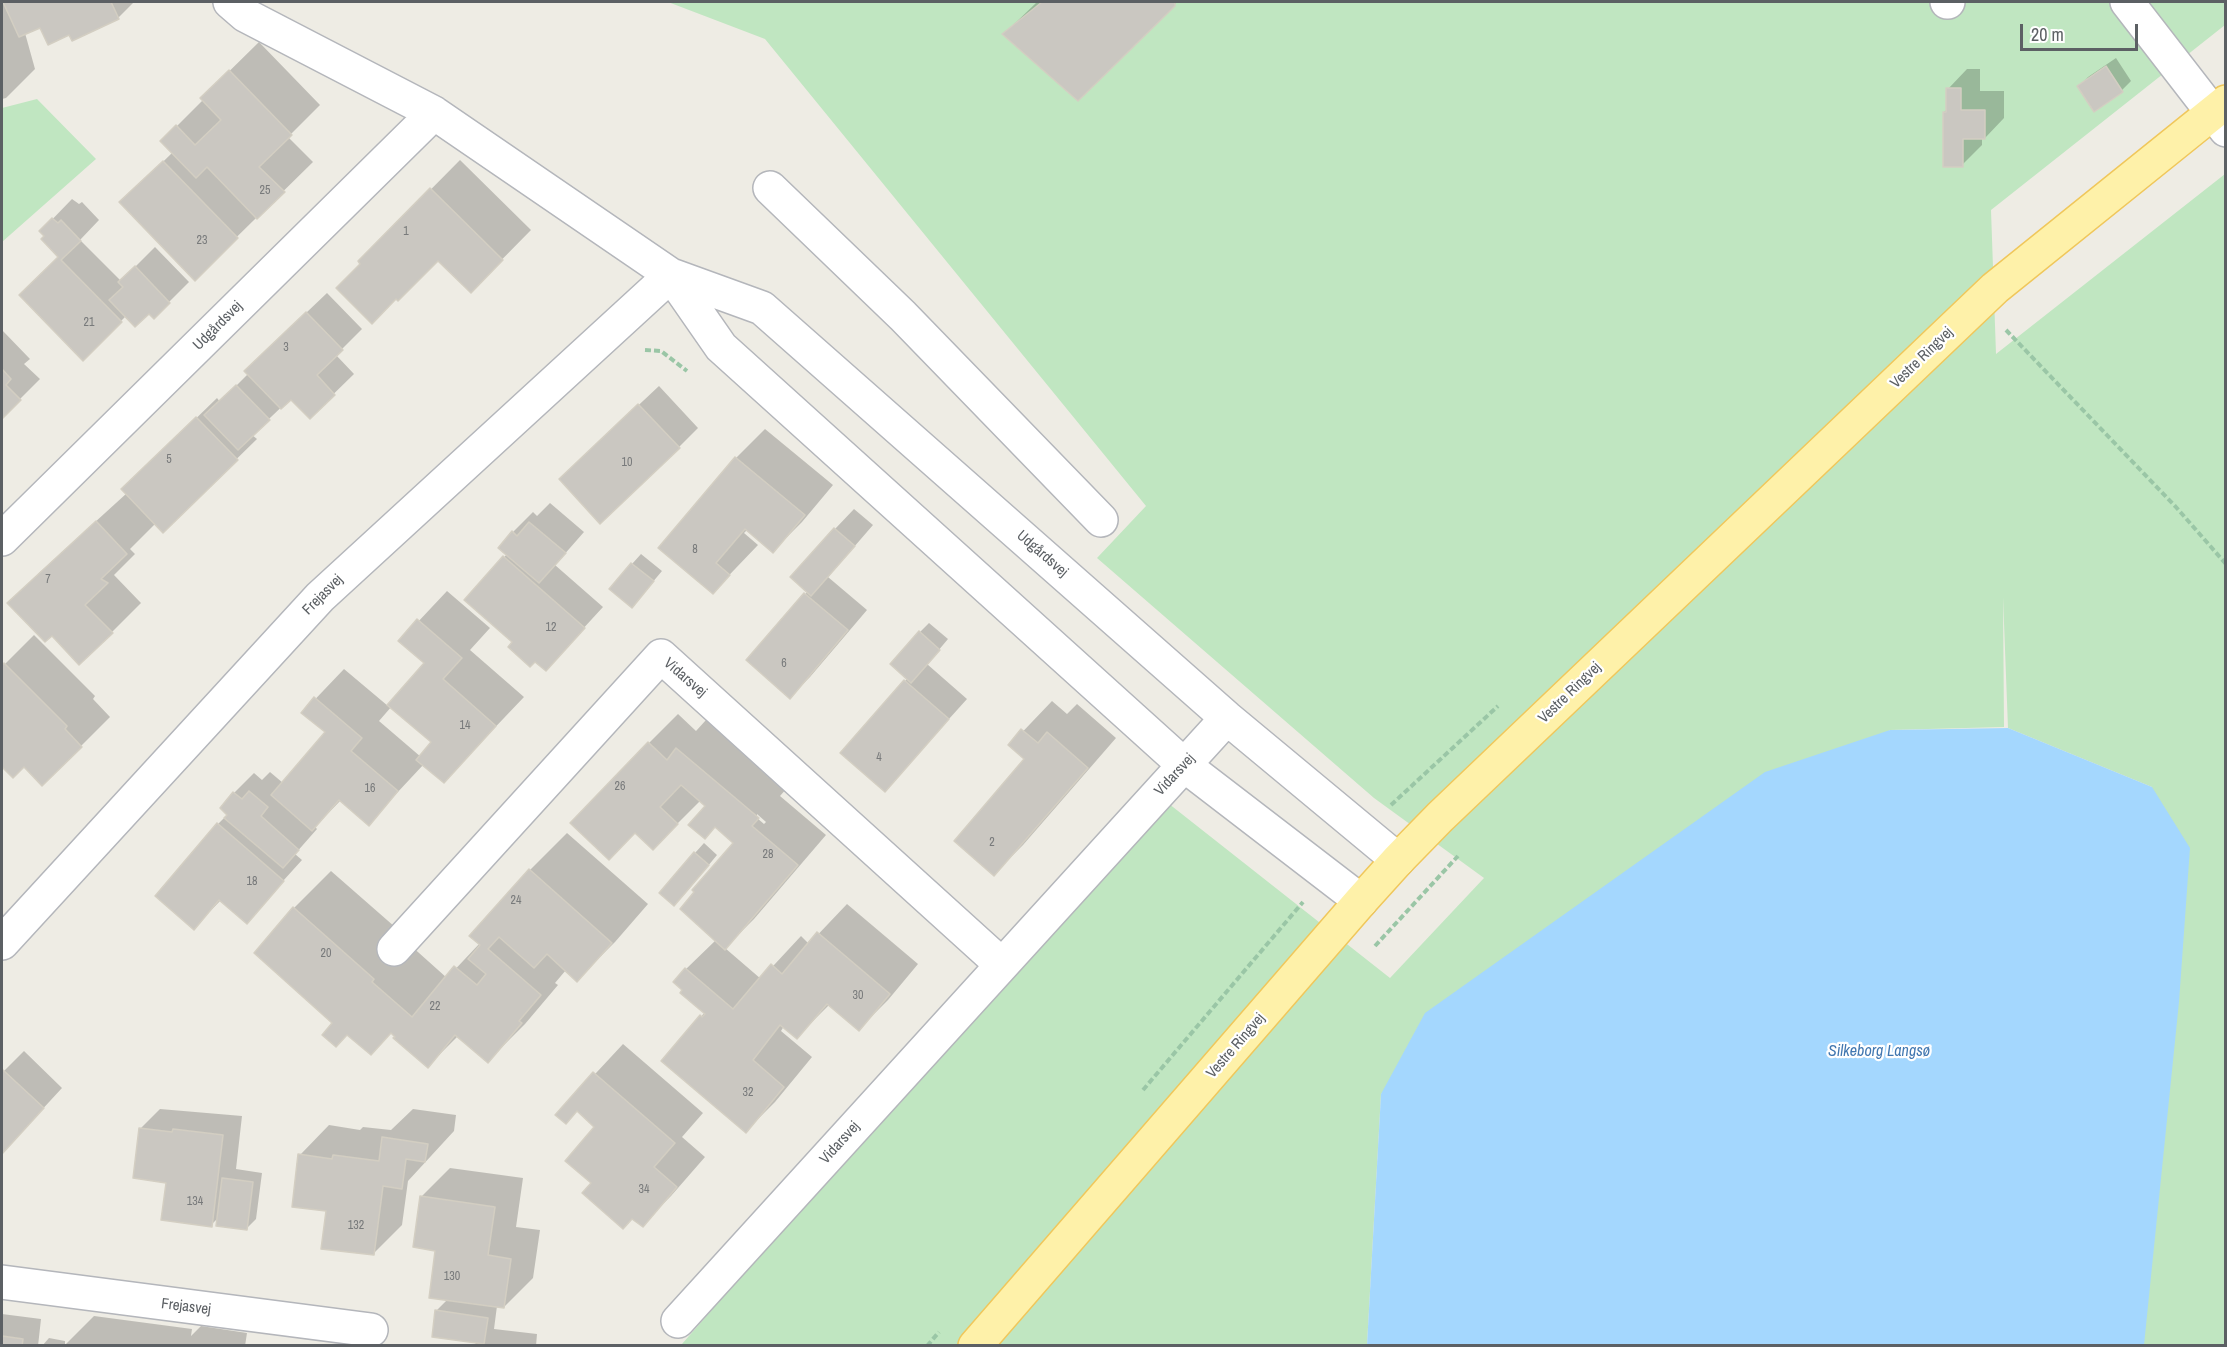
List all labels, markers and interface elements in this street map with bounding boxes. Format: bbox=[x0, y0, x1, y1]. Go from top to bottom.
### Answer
scale bar bbox=[2023, 12, 2142, 50]
text: 20 m bbox=[2031, 22, 2064, 47]
house number: 25 bbox=[260, 184, 270, 198]
house number: 1 bbox=[403, 225, 409, 239]
house number: 23 bbox=[197, 234, 207, 248]
street label: Udgårdsvej bbox=[190, 298, 246, 354]
house number: 21 bbox=[84, 316, 94, 330]
street label: Vestre Ringvej bbox=[1887, 324, 1957, 392]
house number: 3 bbox=[283, 341, 289, 355]
house number: 5 bbox=[166, 453, 172, 467]
house number: 10 bbox=[622, 456, 632, 470]
street label: Udgårdsvej bbox=[1013, 527, 1071, 581]
house number: 8 bbox=[692, 543, 698, 557]
street label: Frejasvej bbox=[299, 571, 347, 619]
house number: 7 bbox=[45, 573, 51, 587]
house number: 12 bbox=[546, 621, 556, 635]
street label: Vidarsvej bbox=[660, 654, 710, 702]
house number: 6 bbox=[781, 657, 787, 671]
street label: Vestre Ringvej bbox=[1535, 659, 1605, 727]
house number: 14 bbox=[460, 719, 470, 733]
street label: Vidarsvej bbox=[1151, 750, 1199, 800]
house number: 4 bbox=[876, 751, 882, 765]
house number: 26 bbox=[615, 780, 625, 794]
house number: 16 bbox=[365, 782, 375, 796]
house number: 2 bbox=[989, 836, 995, 850]
house number: 28 bbox=[763, 848, 773, 862]
house number: 18 bbox=[247, 875, 257, 889]
house number: 24 bbox=[511, 894, 521, 908]
house number: 20 bbox=[321, 947, 331, 961]
house number: 30 bbox=[853, 989, 863, 1003]
house number: 22 bbox=[430, 1000, 440, 1014]
street label: Vestre Ringvej bbox=[1203, 1010, 1269, 1082]
water label: Silkeborg Langsø bbox=[1828, 1042, 1930, 1062]
house number: 32 bbox=[743, 1086, 753, 1100]
street label: Vidarsvej bbox=[816, 1118, 864, 1168]
house number: 34 bbox=[639, 1183, 649, 1197]
house number: 134 bbox=[187, 1195, 203, 1209]
house number: 132 bbox=[348, 1219, 364, 1233]
house number: 130 bbox=[444, 1270, 460, 1284]
street label: Frejasvej bbox=[160, 1295, 212, 1319]

